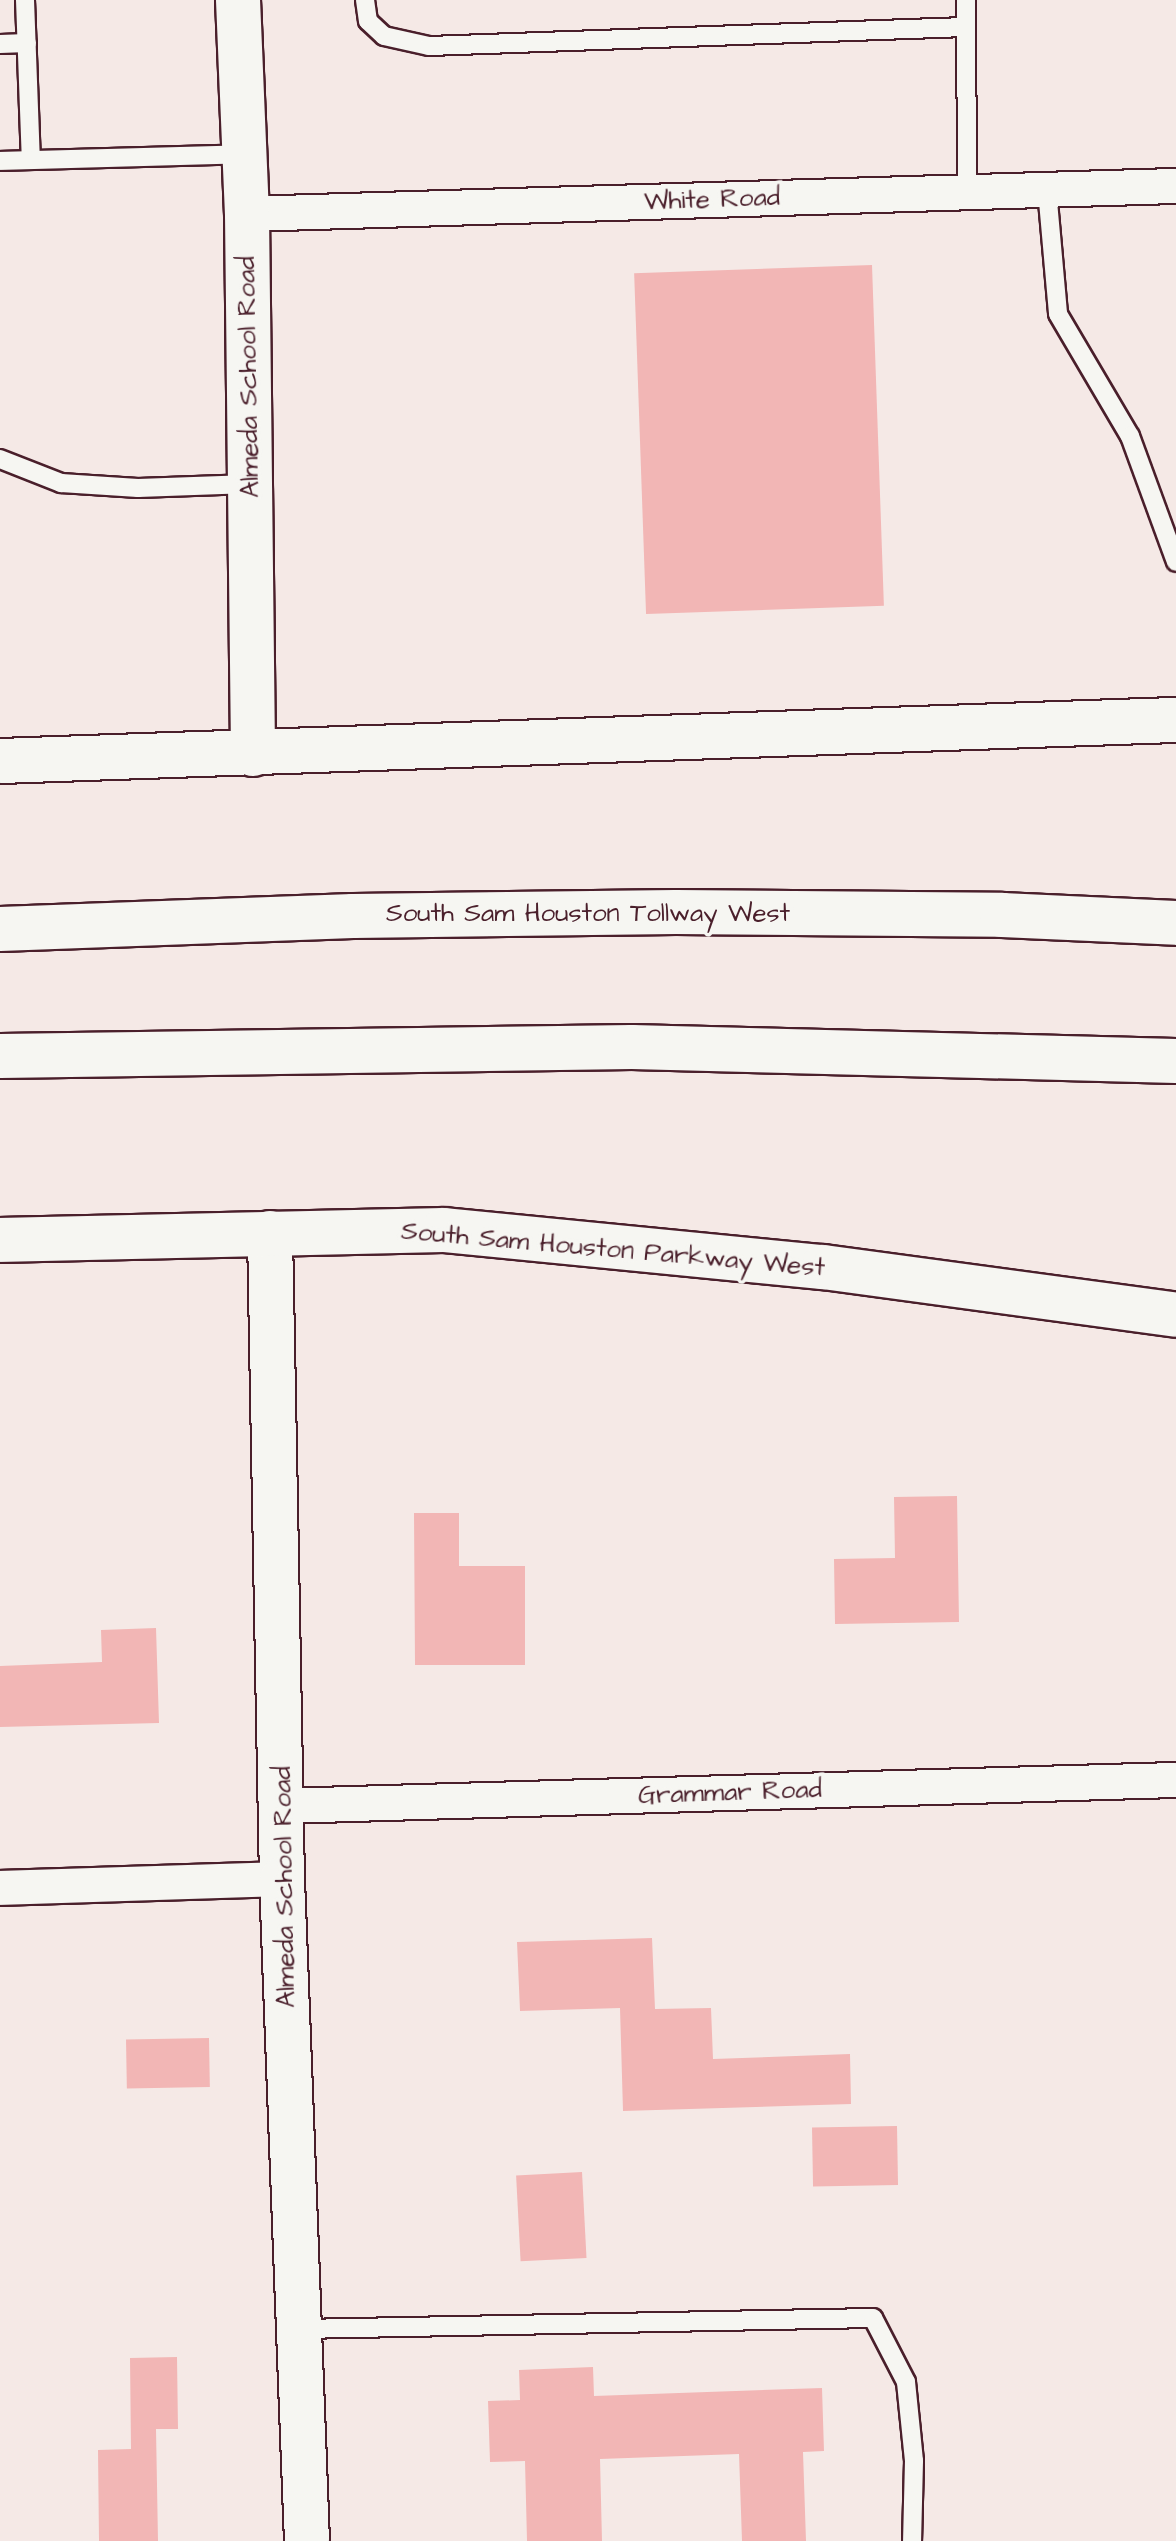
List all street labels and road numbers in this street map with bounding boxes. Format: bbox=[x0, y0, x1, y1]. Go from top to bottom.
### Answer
street label: White Road bbox=[644, 182, 780, 218]
street label: Almeda School Road bbox=[231, 256, 267, 498]
street label: South Sam Houston Tollway West bbox=[386, 898, 790, 930]
street label: South Sam Houston Parkway West bbox=[400, 1216, 826, 1284]
street label: Almeda School Road bbox=[267, 1766, 303, 2008]
street label: Grammar Road bbox=[638, 1774, 822, 1812]

